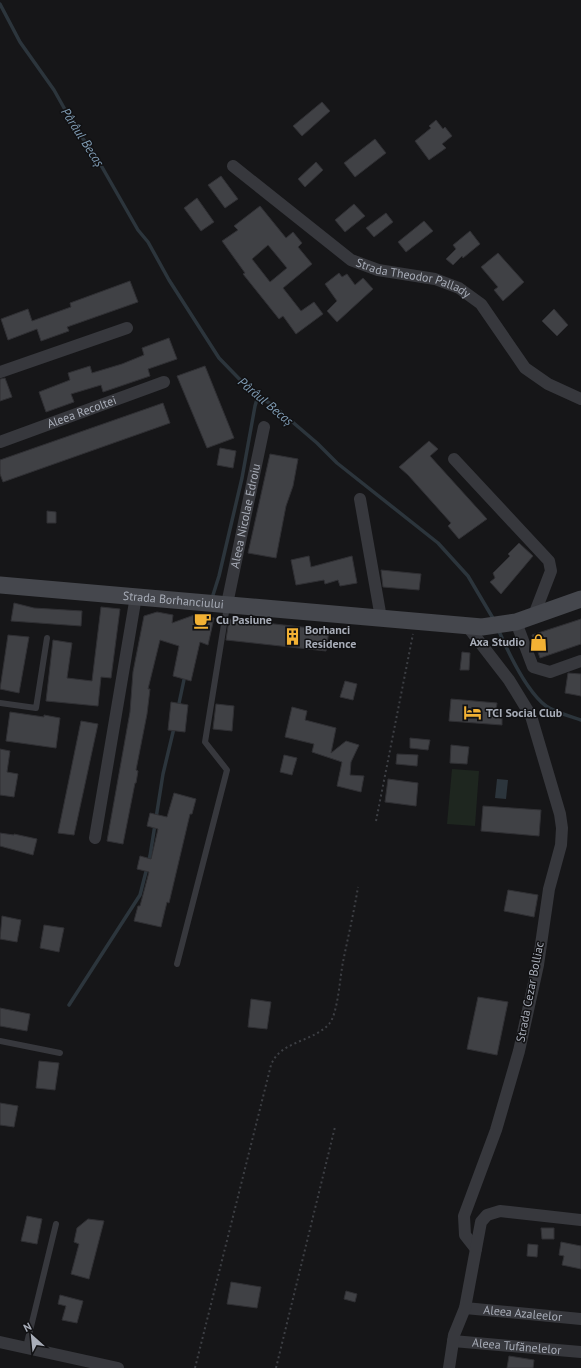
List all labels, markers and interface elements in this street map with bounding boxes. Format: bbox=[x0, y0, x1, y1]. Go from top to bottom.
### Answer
water label: Pârâul Becaș bbox=[57, 104, 108, 171]
street label: Strada Theodor Pallady bbox=[354, 254, 474, 301]
water label: Pârâul Becaș bbox=[234, 373, 298, 430]
street label: Aleea Recoltei bbox=[45, 392, 118, 431]
street label: Aleea Nicolae Edroiu bbox=[227, 462, 263, 570]
street label: Strada Borhanciului bbox=[122, 588, 224, 611]
cafe icon: Cu Pasiune bbox=[193, 610, 213, 630]
place label: Cu Pasiune bbox=[216, 612, 272, 627]
place label: Borhanci Residence bbox=[305, 622, 356, 651]
building icon: Borhanci Residence bbox=[282, 627, 302, 647]
shop icon: Axa Studio bbox=[528, 632, 548, 652]
place label: Axa Studio bbox=[470, 634, 526, 649]
hotel icon: TCI Social Club bbox=[463, 703, 483, 723]
place label: TCI Social Club bbox=[486, 705, 563, 720]
street label: Strada Cezar Bolliac bbox=[512, 940, 547, 1043]
street label: Aleea Azaleelor bbox=[483, 1302, 563, 1324]
north arrow bbox=[12, 1316, 52, 1356]
text: N bbox=[21, 1319, 34, 1335]
street label: Aleea Tufănelelor bbox=[472, 1335, 562, 1357]

